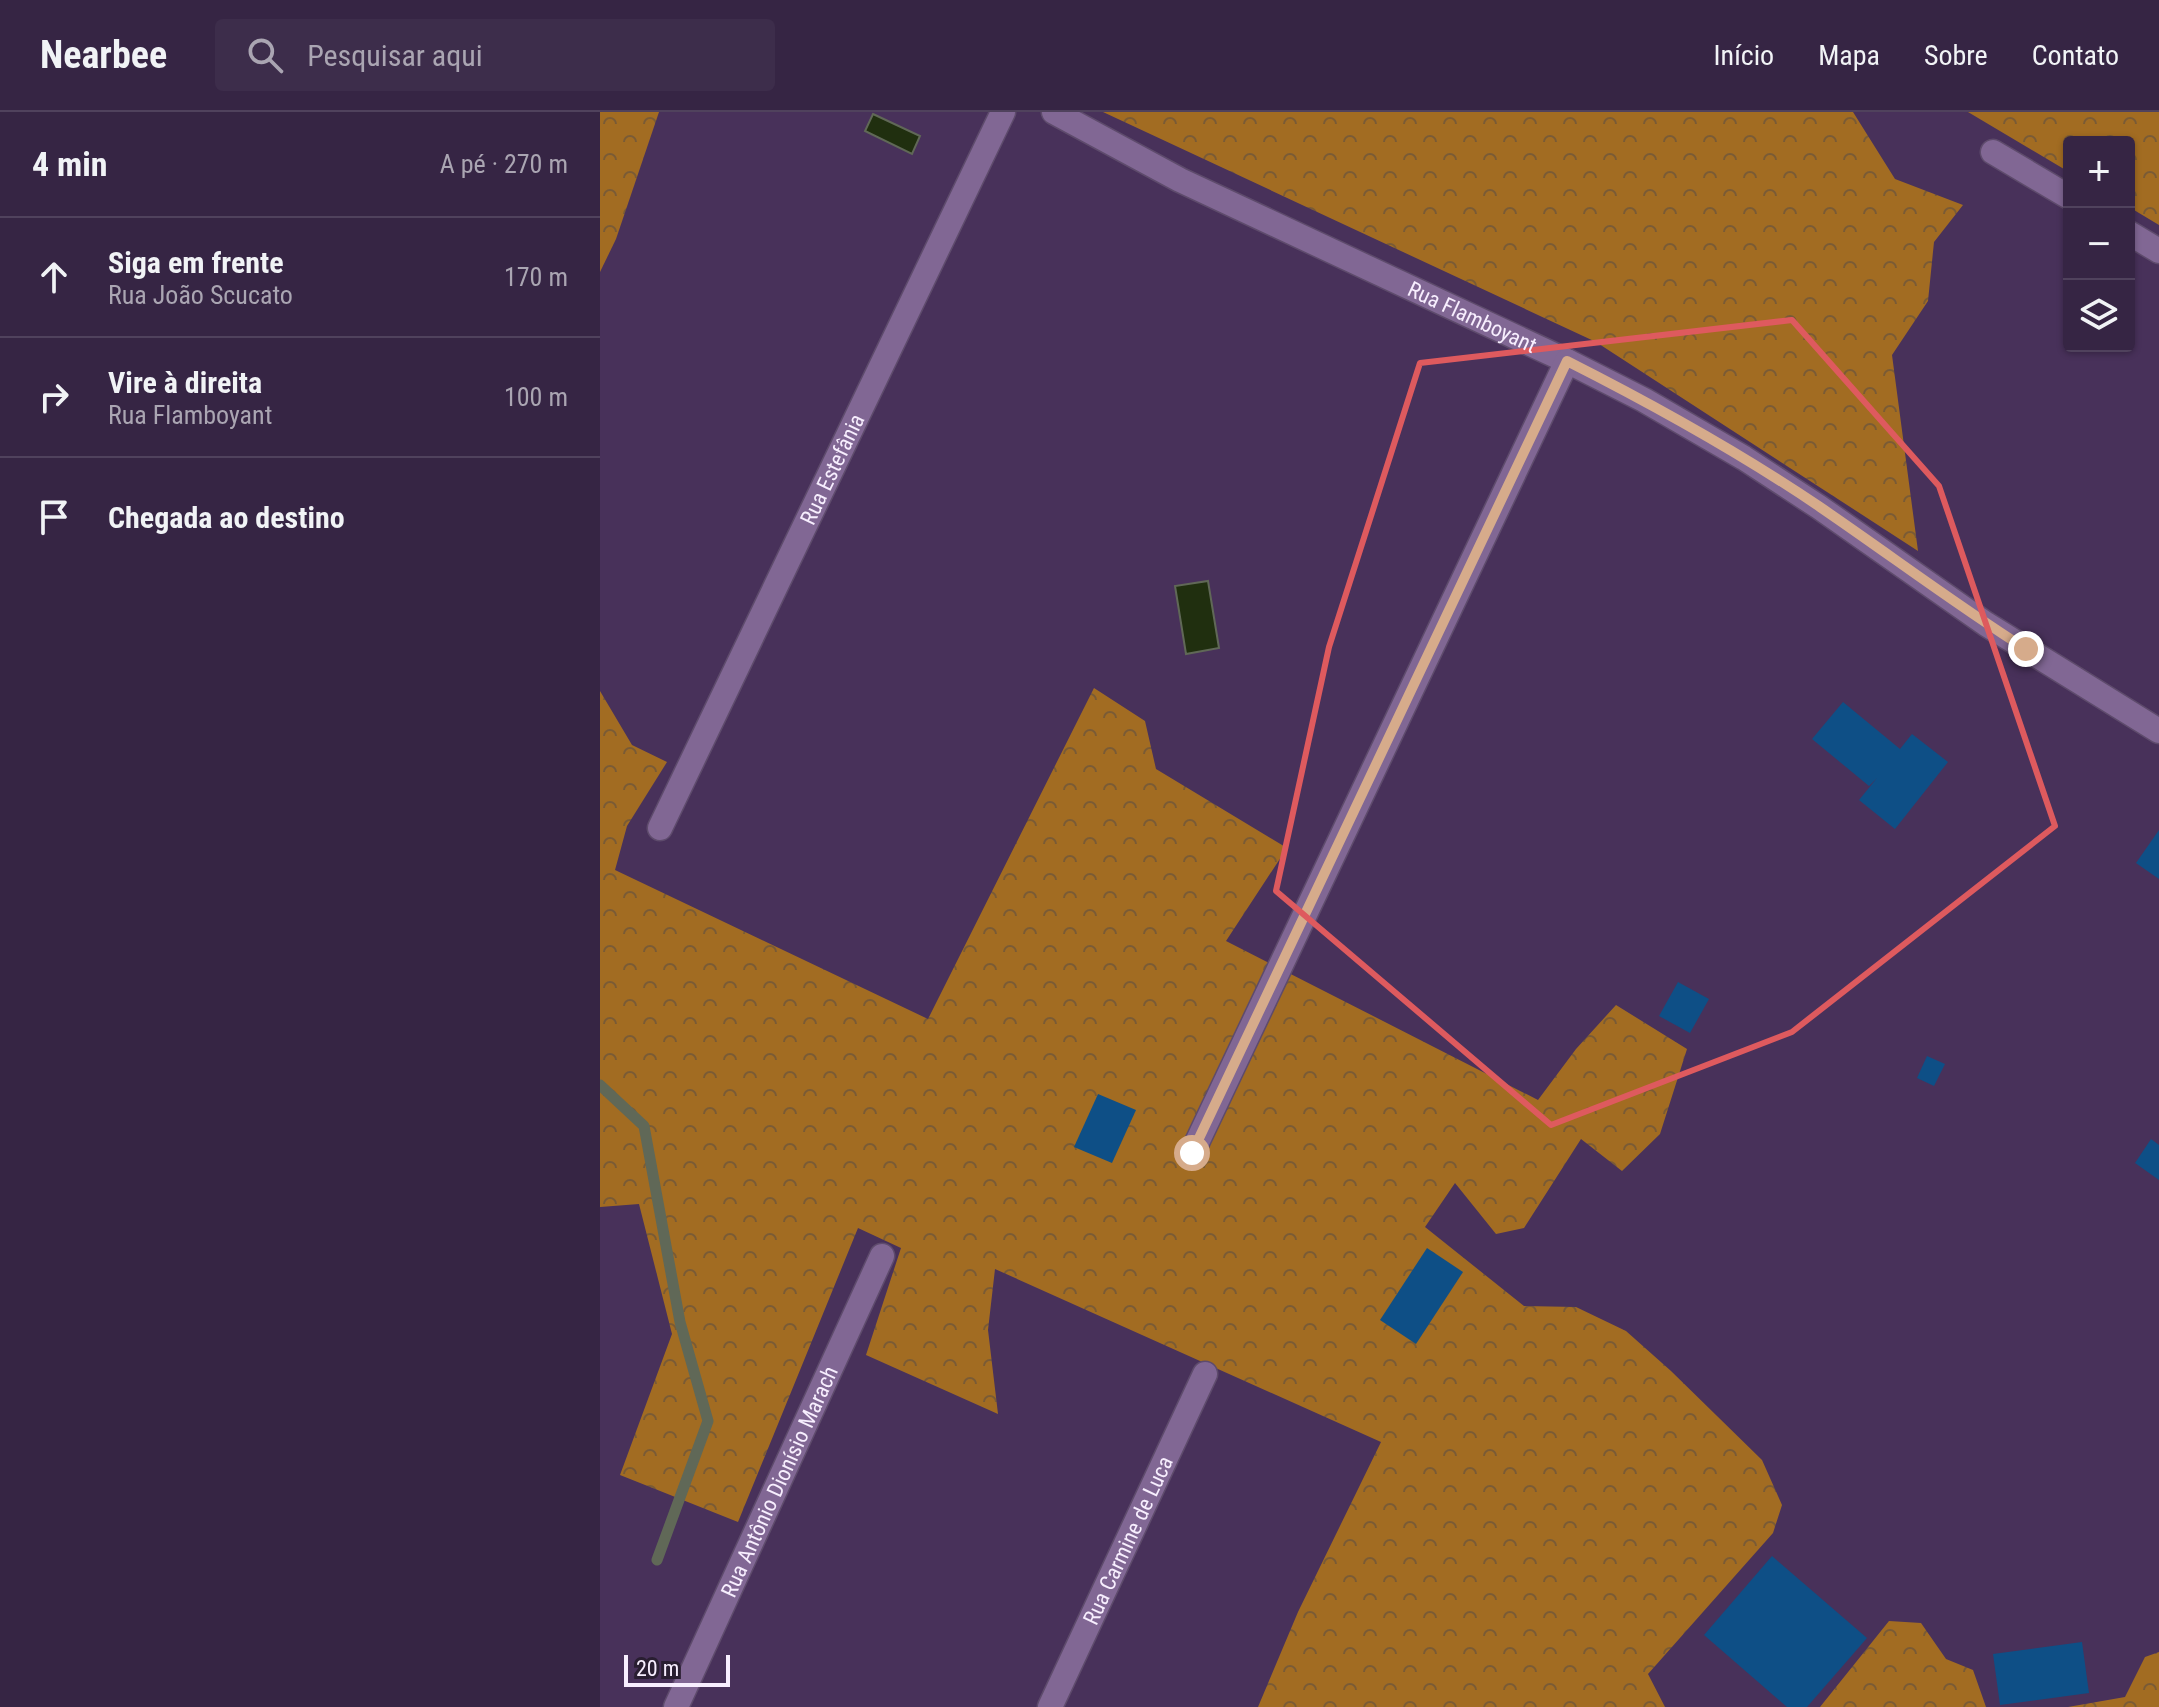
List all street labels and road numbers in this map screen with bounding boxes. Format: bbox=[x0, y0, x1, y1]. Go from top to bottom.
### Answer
street label: Rua Flamboyant bbox=[1404, 276, 1541, 358]
street label: Rua Estefânia bbox=[795, 410, 869, 529]
street label: Rua Antônio Dionísio Marach bbox=[716, 1362, 843, 1601]
street label: Rua Carmine de Luca bbox=[1078, 1452, 1178, 1629]

